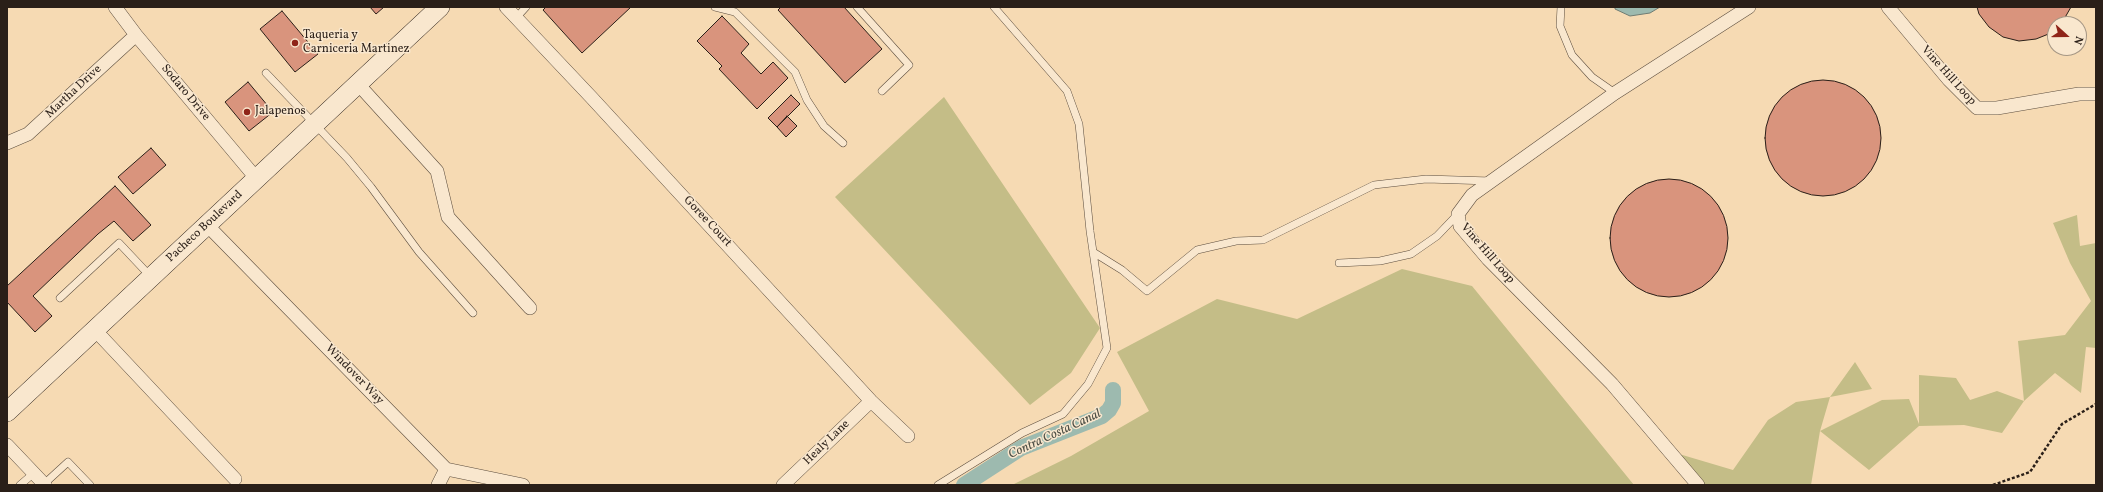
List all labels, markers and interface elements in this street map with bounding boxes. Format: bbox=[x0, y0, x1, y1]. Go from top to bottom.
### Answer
north arrow bbox=[2047, 16, 2087, 56]
place label: Taqueria y Carniceria Martinez bbox=[303, 29, 410, 57]
text: N bbox=[2069, 34, 2086, 47]
marker: Taqueria y Carniceria Martinez bbox=[290, 38, 300, 48]
street label: Vine Hill Loop bbox=[1918, 43, 1978, 109]
street label: Martha Drive bbox=[43, 62, 105, 122]
street label: Sodaro Drive bbox=[157, 62, 213, 124]
place label: Jalapenos bbox=[255, 105, 306, 119]
marker: Jalapenos bbox=[242, 107, 252, 117]
street label: Pacheco Boulevard bbox=[164, 188, 246, 266]
street label: Goree Court bbox=[680, 194, 734, 250]
street label: Vine Hill Loop bbox=[1457, 221, 1517, 287]
street label: Windover Way bbox=[322, 342, 386, 408]
water label: Contra Costa Canal bbox=[1006, 407, 1104, 463]
street label: Healy Lane bbox=[801, 417, 853, 469]

